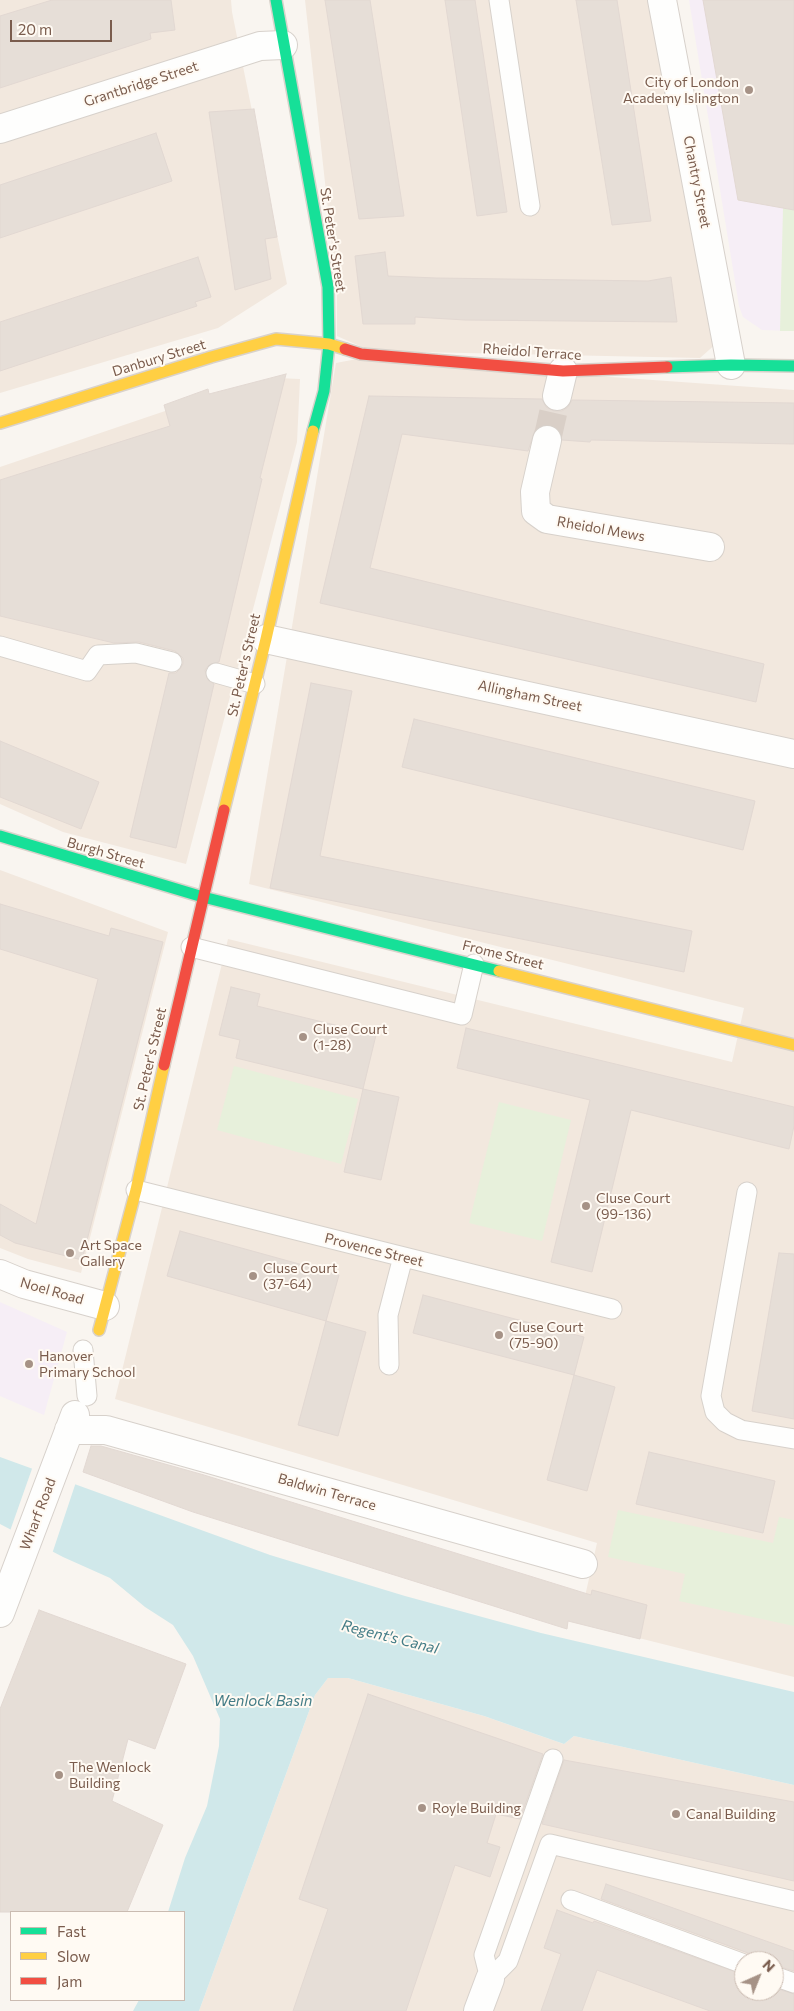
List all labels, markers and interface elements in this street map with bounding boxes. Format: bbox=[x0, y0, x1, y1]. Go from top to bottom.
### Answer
scale bar bbox=[12, 10, 115, 42]
text: 20 m bbox=[18, 20, 52, 38]
street label: Grantbridge Street bbox=[82, 58, 200, 110]
place label: City of London Academy Islington bbox=[623, 74, 739, 106]
marker: City of London Academy Islington bbox=[743, 84, 755, 96]
street label: Chantry Street bbox=[680, 134, 714, 230]
street label: St. Peter's Street bbox=[316, 186, 350, 294]
street label: Danbury Street bbox=[110, 336, 208, 380]
street label: Rheidol Terrace bbox=[482, 340, 582, 364]
street label: Rheidol Mews bbox=[556, 513, 646, 545]
street label: St. Peter's Street bbox=[224, 612, 264, 718]
street label: Allingham Street bbox=[477, 677, 583, 715]
street label: Burgh Street bbox=[65, 834, 147, 872]
street label: Frome Street bbox=[461, 937, 545, 973]
street label: St. Peter's Street bbox=[130, 1006, 170, 1112]
place label: Cluse Court (1-28) bbox=[313, 1021, 388, 1054]
marker: Cluse Court (1-28) bbox=[297, 1031, 309, 1043]
place label: Cluse Court (99-136) bbox=[596, 1190, 671, 1222]
marker: Cluse Court (99-136) bbox=[580, 1200, 592, 1212]
street label: Provence Street bbox=[323, 1230, 425, 1270]
place label: Art Space Gallery bbox=[80, 1237, 142, 1270]
marker: Art Space Gallery bbox=[64, 1247, 76, 1259]
place label: Cluse Court (37-64) bbox=[263, 1260, 338, 1292]
marker: Cluse Court (37-64) bbox=[247, 1270, 259, 1282]
street label: Noel Road bbox=[18, 1274, 86, 1308]
place label: Cluse Court (75-90) bbox=[509, 1319, 584, 1351]
marker: Cluse Court (75-90) bbox=[493, 1329, 505, 1341]
place label: Hanover Primary School bbox=[39, 1348, 135, 1380]
marker: Hanover Primary School bbox=[23, 1358, 35, 1370]
street label: Baldwin Terrace bbox=[276, 1470, 378, 1514]
street label: Wharf Road bbox=[17, 1475, 59, 1553]
water label: Regent's Canal bbox=[340, 1616, 440, 1658]
water label: Wenlock Basin bbox=[214, 1692, 312, 1710]
place label: The Wenlock Building bbox=[69, 1759, 151, 1791]
marker: The Wenlock Building bbox=[53, 1769, 65, 1781]
place label: Royle Building bbox=[432, 1800, 521, 1816]
marker: Royle Building bbox=[416, 1802, 428, 1814]
place label: Canal Building bbox=[686, 1806, 776, 1822]
marker: Canal Building bbox=[670, 1808, 682, 1820]
legend bbox=[10, 1911, 185, 2001]
text: Fast bbox=[57, 1922, 86, 1940]
text: Slow bbox=[57, 1947, 90, 1965]
north arrow bbox=[734, 1951, 784, 2001]
text: N bbox=[759, 1956, 779, 1975]
text: Jam bbox=[57, 1972, 82, 1990]

